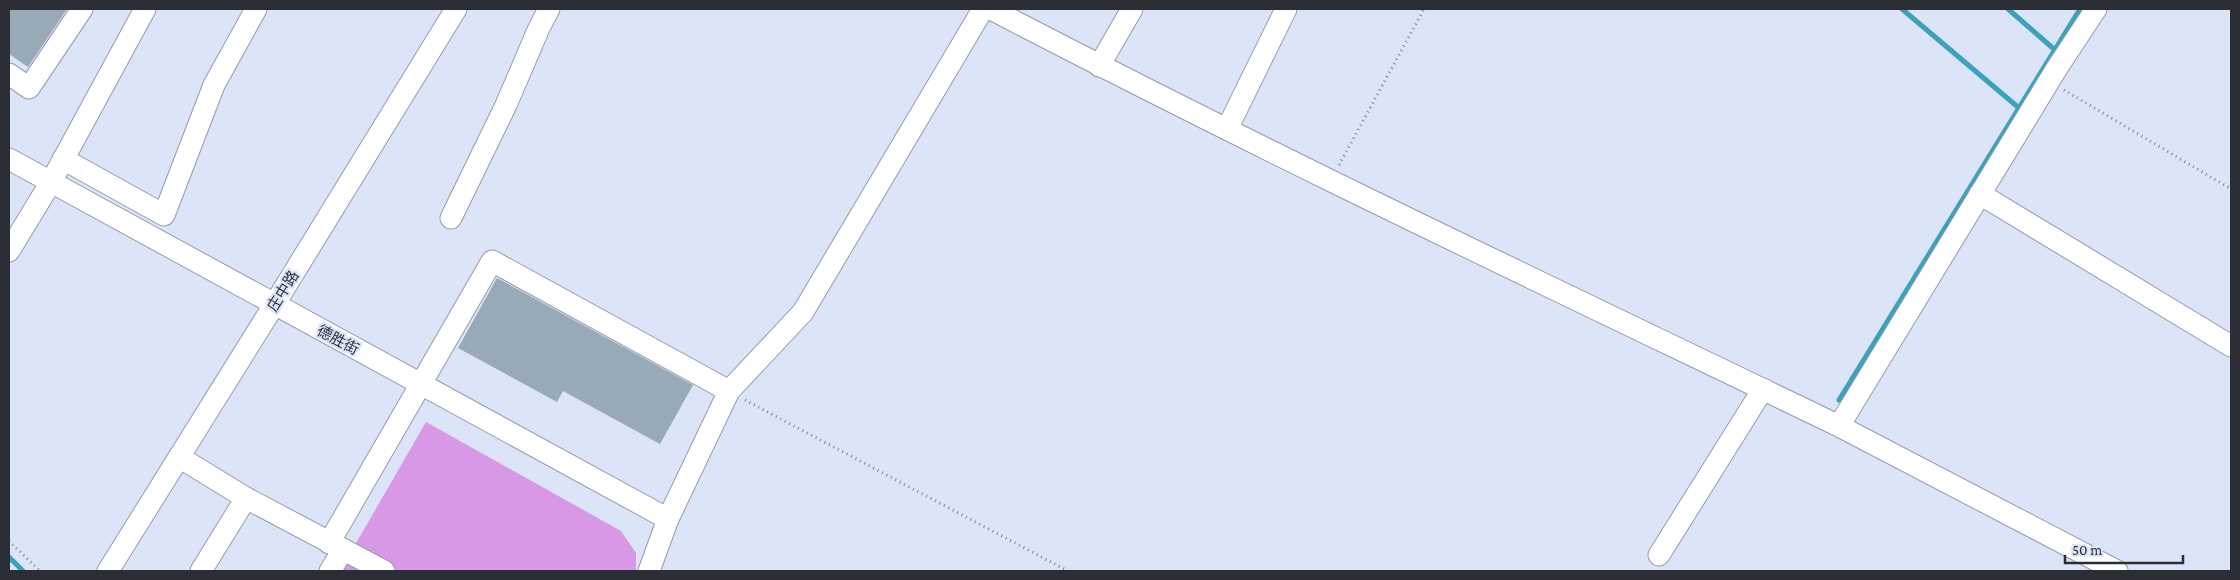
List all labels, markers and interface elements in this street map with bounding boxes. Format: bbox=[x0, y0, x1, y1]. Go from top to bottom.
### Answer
street label: 庄中路 bbox=[264, 268, 302, 314]
street label: 德胜街 bbox=[314, 321, 362, 358]
scale bar bbox=[2065, 532, 2182, 564]
text: 50 m bbox=[2072, 542, 2102, 558]

